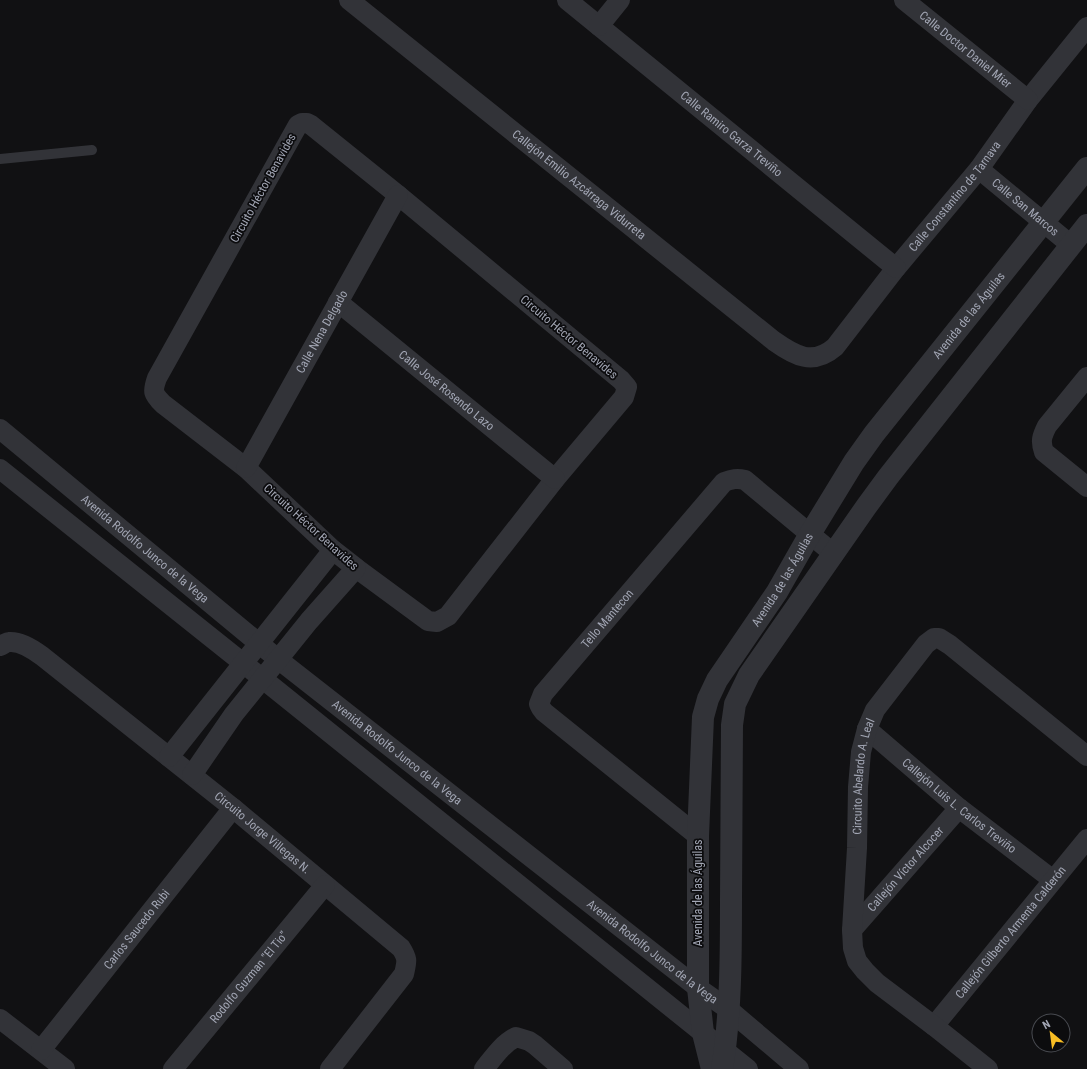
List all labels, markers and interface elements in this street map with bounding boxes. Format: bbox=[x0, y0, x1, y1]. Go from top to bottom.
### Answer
street label: Calle Doctor Daniel Mier bbox=[917, 8, 1015, 91]
street label: Calle Ramiro Garza Treviño bbox=[678, 88, 785, 180]
street label: Callejón Emilio Azcárraga Vidurreta bbox=[509, 127, 649, 243]
street label: Circuito Héctor Benavides bbox=[227, 131, 299, 245]
street label: Calle Constantino de Tarnava bbox=[906, 138, 1004, 255]
street label: Calle San Marcos bbox=[989, 176, 1062, 239]
street label: Avenida de las Águilas bbox=[930, 269, 1008, 362]
street label: Calle Nena Delgado bbox=[293, 288, 351, 376]
street label: Circuito Héctor Benavides bbox=[518, 292, 620, 382]
street label: Calle José Rosendo Lazo bbox=[396, 347, 497, 434]
street label: Circuito Héctor Benavides bbox=[261, 481, 361, 573]
street label: Avenida Rodolfo Junco de la Vega bbox=[78, 492, 212, 606]
street label: Avenida de las Águilas bbox=[749, 531, 816, 629]
street label: Tello Mantecon bbox=[578, 586, 636, 651]
street label: Avenida Rodolfo Junco de la Vega bbox=[329, 697, 465, 808]
street label: Circuito Abelardo A. Leal bbox=[850, 716, 878, 835]
street label: Callejón Luis L. Carlos Treviño bbox=[899, 755, 1019, 856]
street label: Circuito Jorge Villegas N. bbox=[212, 789, 313, 877]
street label: Callejón Víctor Alcocer bbox=[864, 824, 947, 914]
street label: Avenida de las Águilas bbox=[690, 840, 705, 946]
street label: Callejón Gilberto Armenta Calderón bbox=[952, 863, 1069, 1001]
street label: Carlos Saucedo Rubi bbox=[101, 887, 173, 972]
street label: Avenida Rodolfo Junco de la Vega bbox=[584, 897, 721, 1007]
street label: Rodolfo Guzman "El Tio" bbox=[207, 929, 291, 1026]
north arrow bbox=[1031, 1013, 1071, 1053]
text: N bbox=[1040, 1017, 1053, 1032]

